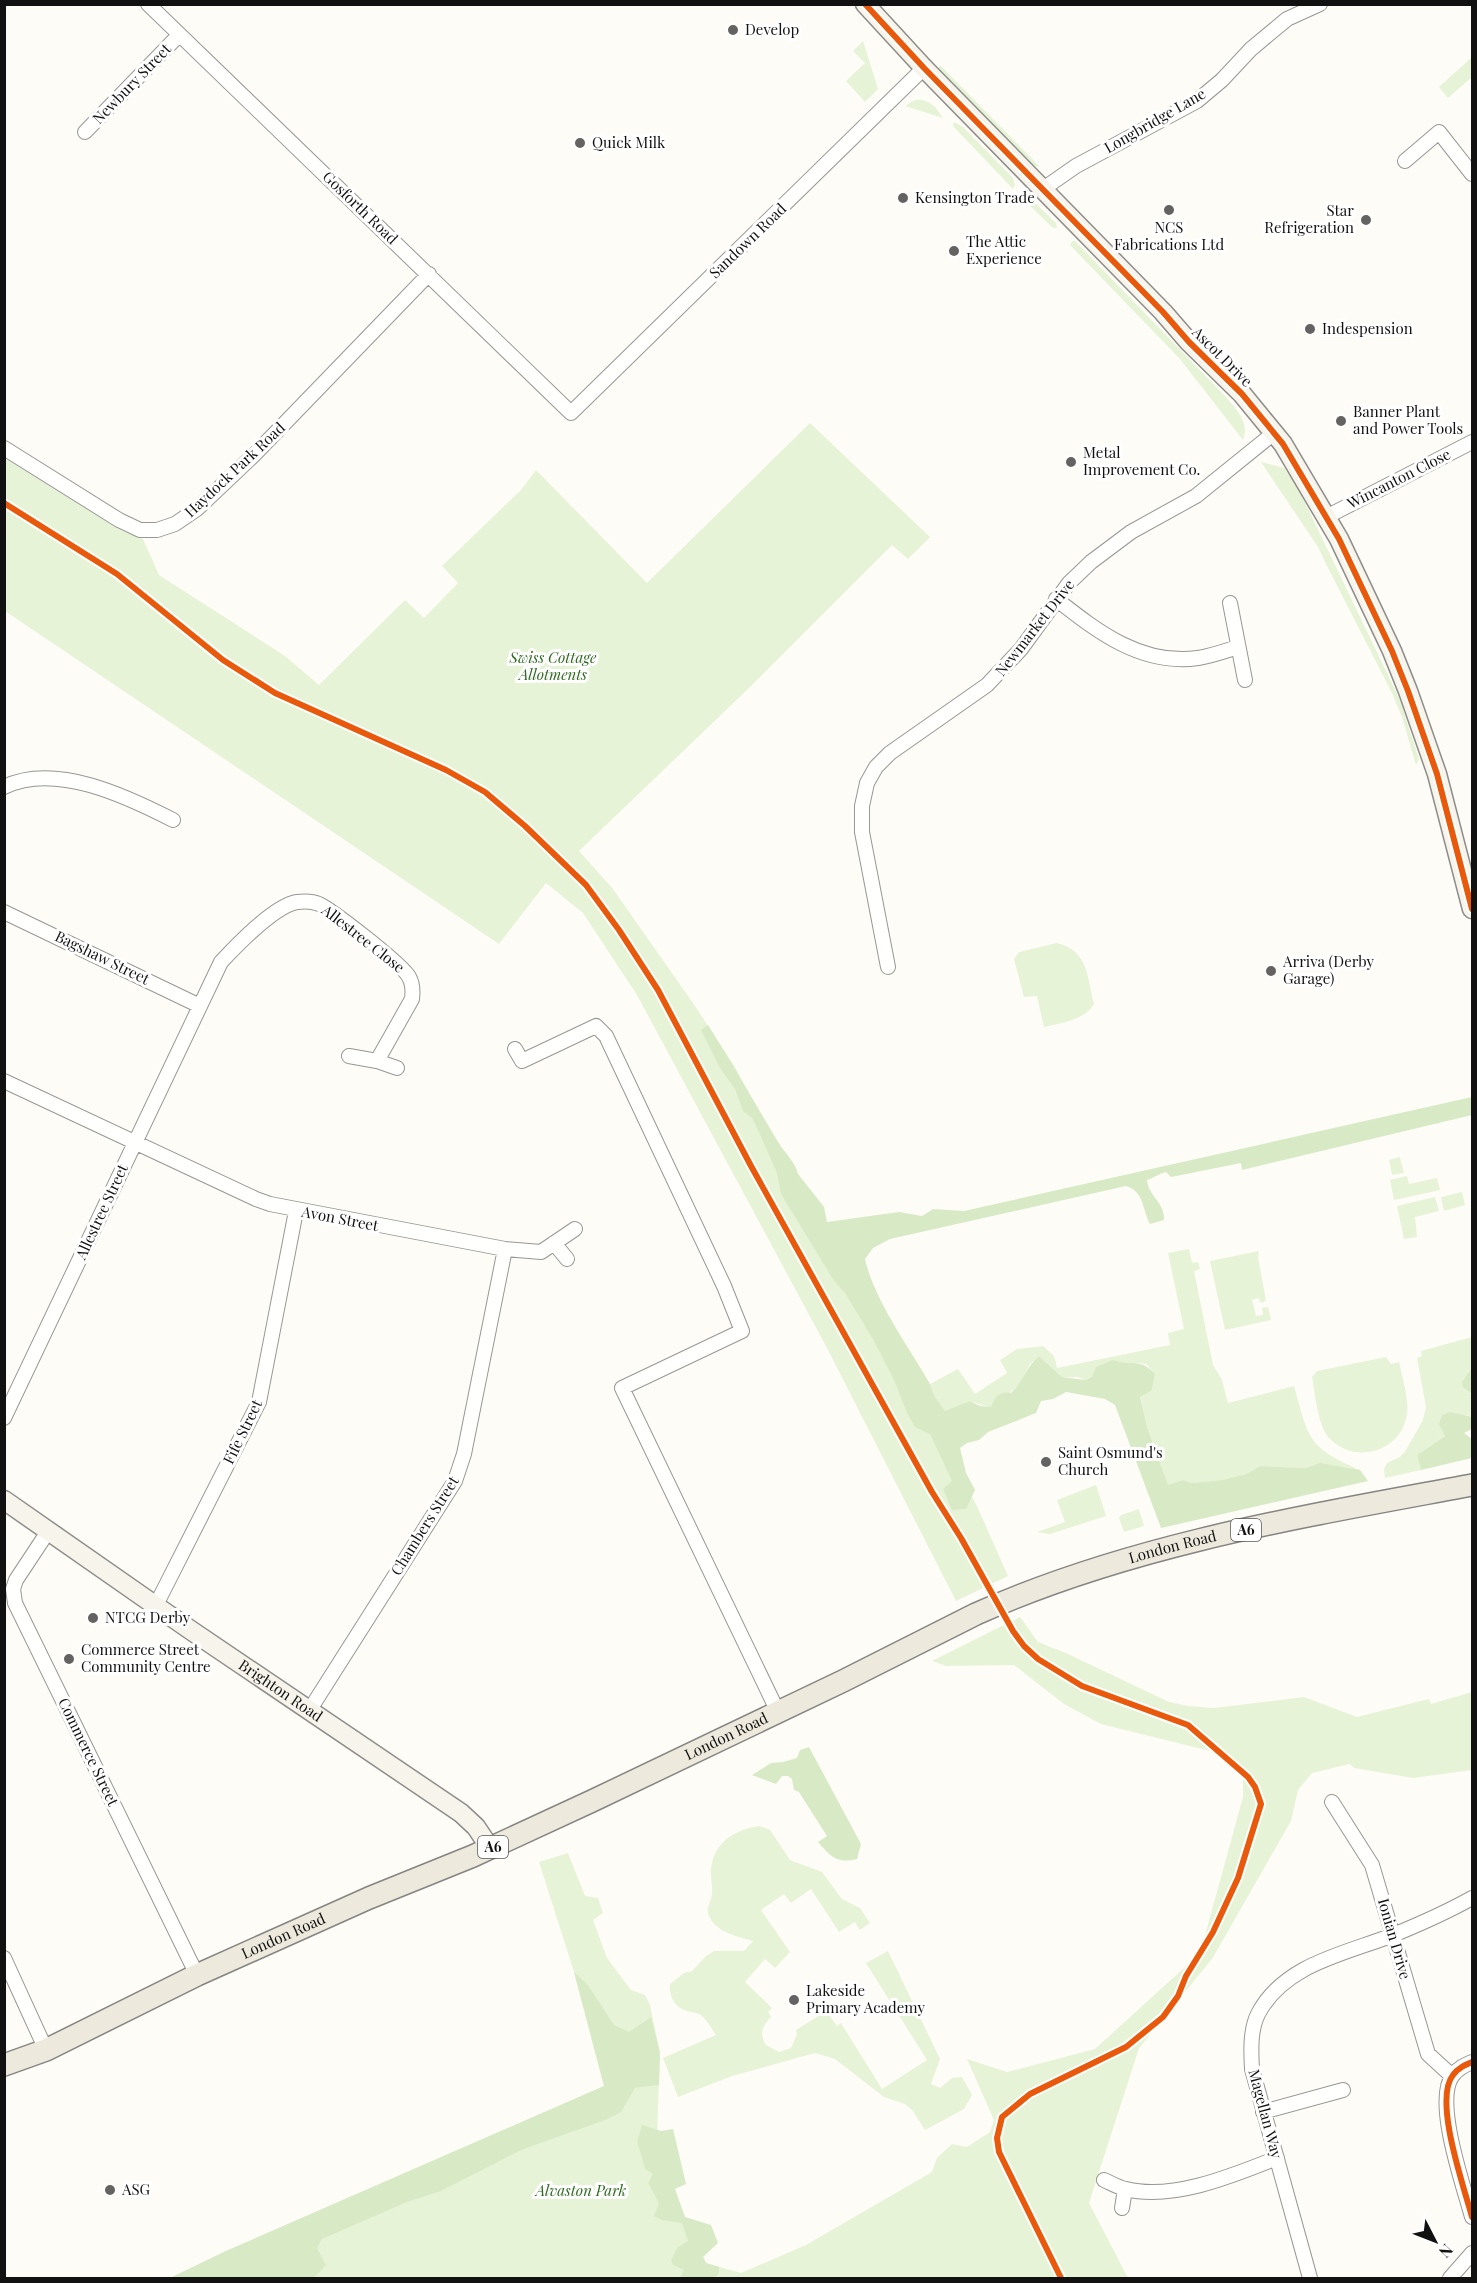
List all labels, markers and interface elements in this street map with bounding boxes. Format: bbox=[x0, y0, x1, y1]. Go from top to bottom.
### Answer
place label: Develop bbox=[745, 19, 800, 39]
marker: Develop bbox=[726, 23, 740, 37]
street label: Newbury Street bbox=[88, 38, 175, 128]
street label: Longbridge Lane bbox=[1100, 83, 1209, 157]
place label: Quick Milk bbox=[592, 132, 666, 152]
marker: Quick Milk bbox=[573, 136, 587, 150]
street label: Gosforth Road bbox=[319, 166, 403, 248]
place label: Kensington Trade bbox=[915, 187, 1035, 207]
marker: Kensington Trade bbox=[896, 191, 910, 205]
street label: Sandown Road bbox=[704, 198, 790, 282]
place label: Star Refrigeration bbox=[1264, 200, 1354, 237]
marker: NCS Fabrications Ltd bbox=[1162, 203, 1176, 217]
marker: Star Refrigeration bbox=[1359, 213, 1373, 227]
place label: NCS Fabrications Ltd bbox=[1114, 217, 1224, 254]
place label: The Attic Experience bbox=[966, 231, 1042, 268]
marker: The Attic Experience bbox=[947, 244, 961, 258]
place label: Indespension bbox=[1322, 318, 1413, 338]
street label: Ascot Drive bbox=[1188, 321, 1257, 391]
marker: Indespension bbox=[1303, 322, 1317, 336]
place label: Banner Plant and Power Tools bbox=[1353, 401, 1463, 438]
marker: Banner Plant and Power Tools bbox=[1334, 414, 1348, 428]
street label: Haydock Park Road bbox=[180, 417, 289, 521]
place label: Metal Improvement Co. bbox=[1083, 442, 1200, 479]
street label: Wincanton Close bbox=[1343, 443, 1454, 513]
marker: Metal Improvement Co. bbox=[1064, 455, 1078, 469]
street label: Newmarket Drive bbox=[990, 575, 1078, 680]
park label: Swiss Cottage Allotments bbox=[509, 647, 597, 684]
street label: Allestree Close bbox=[317, 899, 409, 977]
street label: Bagshaw Street bbox=[52, 926, 154, 989]
place label: Arriva (Derby Garage) bbox=[1282, 951, 1374, 988]
marker: Arriva (Derby Garage) bbox=[1264, 964, 1278, 978]
street label: Allestree Street bbox=[70, 1160, 132, 1263]
street label: Avon Street bbox=[299, 1201, 381, 1235]
street label: Fife Street bbox=[218, 1395, 267, 1467]
place label: Saint Osmund's Church bbox=[1058, 1442, 1163, 1479]
marker: Saint Osmund's Church bbox=[1039, 1455, 1053, 1469]
street label: Chambers Street bbox=[386, 1472, 463, 1579]
road number: A6 bbox=[1231, 1519, 1261, 1541]
street label: London Road bbox=[1126, 1525, 1218, 1567]
place label: NTCG Derby bbox=[105, 1607, 191, 1627]
marker: NTCG Derby bbox=[86, 1611, 100, 1625]
place label: Commerce Street Community Centre bbox=[81, 1639, 211, 1676]
marker: Commerce Street Community Centre bbox=[62, 1652, 76, 1666]
street label: Brighton Road bbox=[235, 1654, 327, 1726]
street label: Commerce Street bbox=[54, 1694, 124, 1810]
street label: London Road bbox=[681, 1707, 771, 1764]
road number: A6 bbox=[478, 1836, 508, 1858]
street label: Ionian Drive bbox=[1374, 1896, 1416, 1982]
street label: London Road bbox=[238, 1908, 328, 1963]
place label: Lakeside Primary Academy bbox=[806, 1980, 925, 2017]
marker: Lakeside Primary Academy bbox=[787, 1993, 801, 2007]
street label: Magellan Way bbox=[1244, 2067, 1288, 2161]
place label: ASG bbox=[121, 2179, 151, 2199]
park label: Alvaston Park bbox=[534, 2180, 627, 2200]
marker: ASG bbox=[103, 2183, 117, 2197]
north arrow bbox=[1405, 2211, 1465, 2271]
text: N bbox=[1435, 2240, 1458, 2263]

